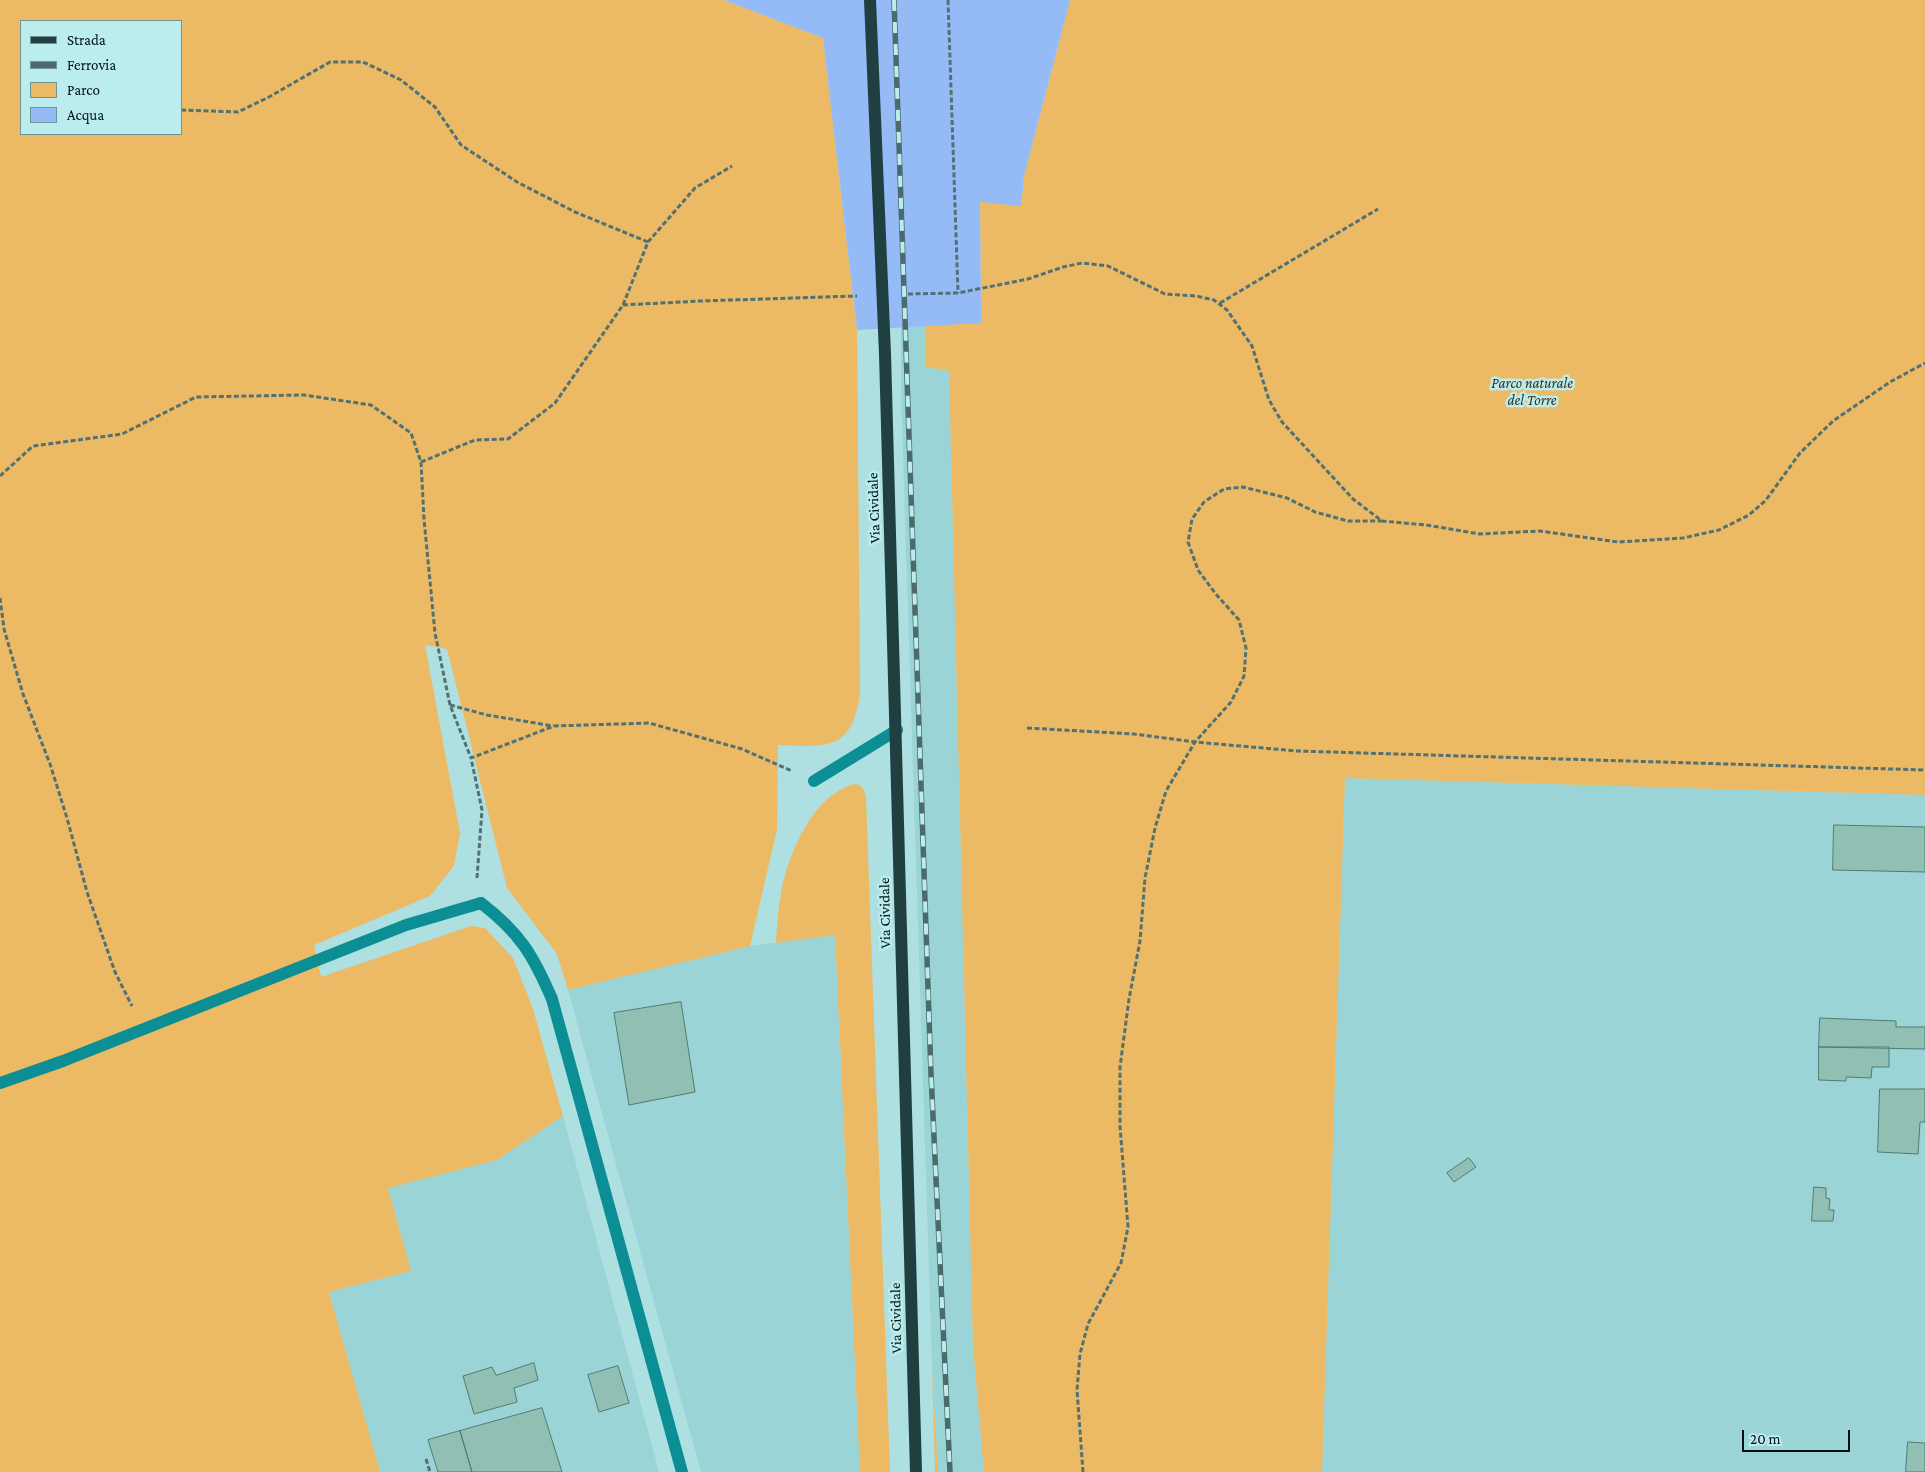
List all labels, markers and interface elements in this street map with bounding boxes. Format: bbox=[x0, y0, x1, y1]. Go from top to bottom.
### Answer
legend bbox=[20, 20, 182, 135]
text: Strada bbox=[67, 32, 106, 48]
text: Ferrovia bbox=[67, 57, 116, 73]
text: Parco bbox=[67, 82, 100, 98]
text: Acqua bbox=[67, 107, 104, 123]
park label: Parco naturale del Torre bbox=[1491, 374, 1573, 409]
street label: Via Cividale bbox=[864, 472, 884, 544]
street label: Via Cividale bbox=[875, 877, 895, 949]
street label: Via Cividale bbox=[886, 1282, 906, 1354]
scale bar bbox=[1745, 1420, 1852, 1452]
text: 20 m bbox=[1750, 1431, 1781, 1447]

